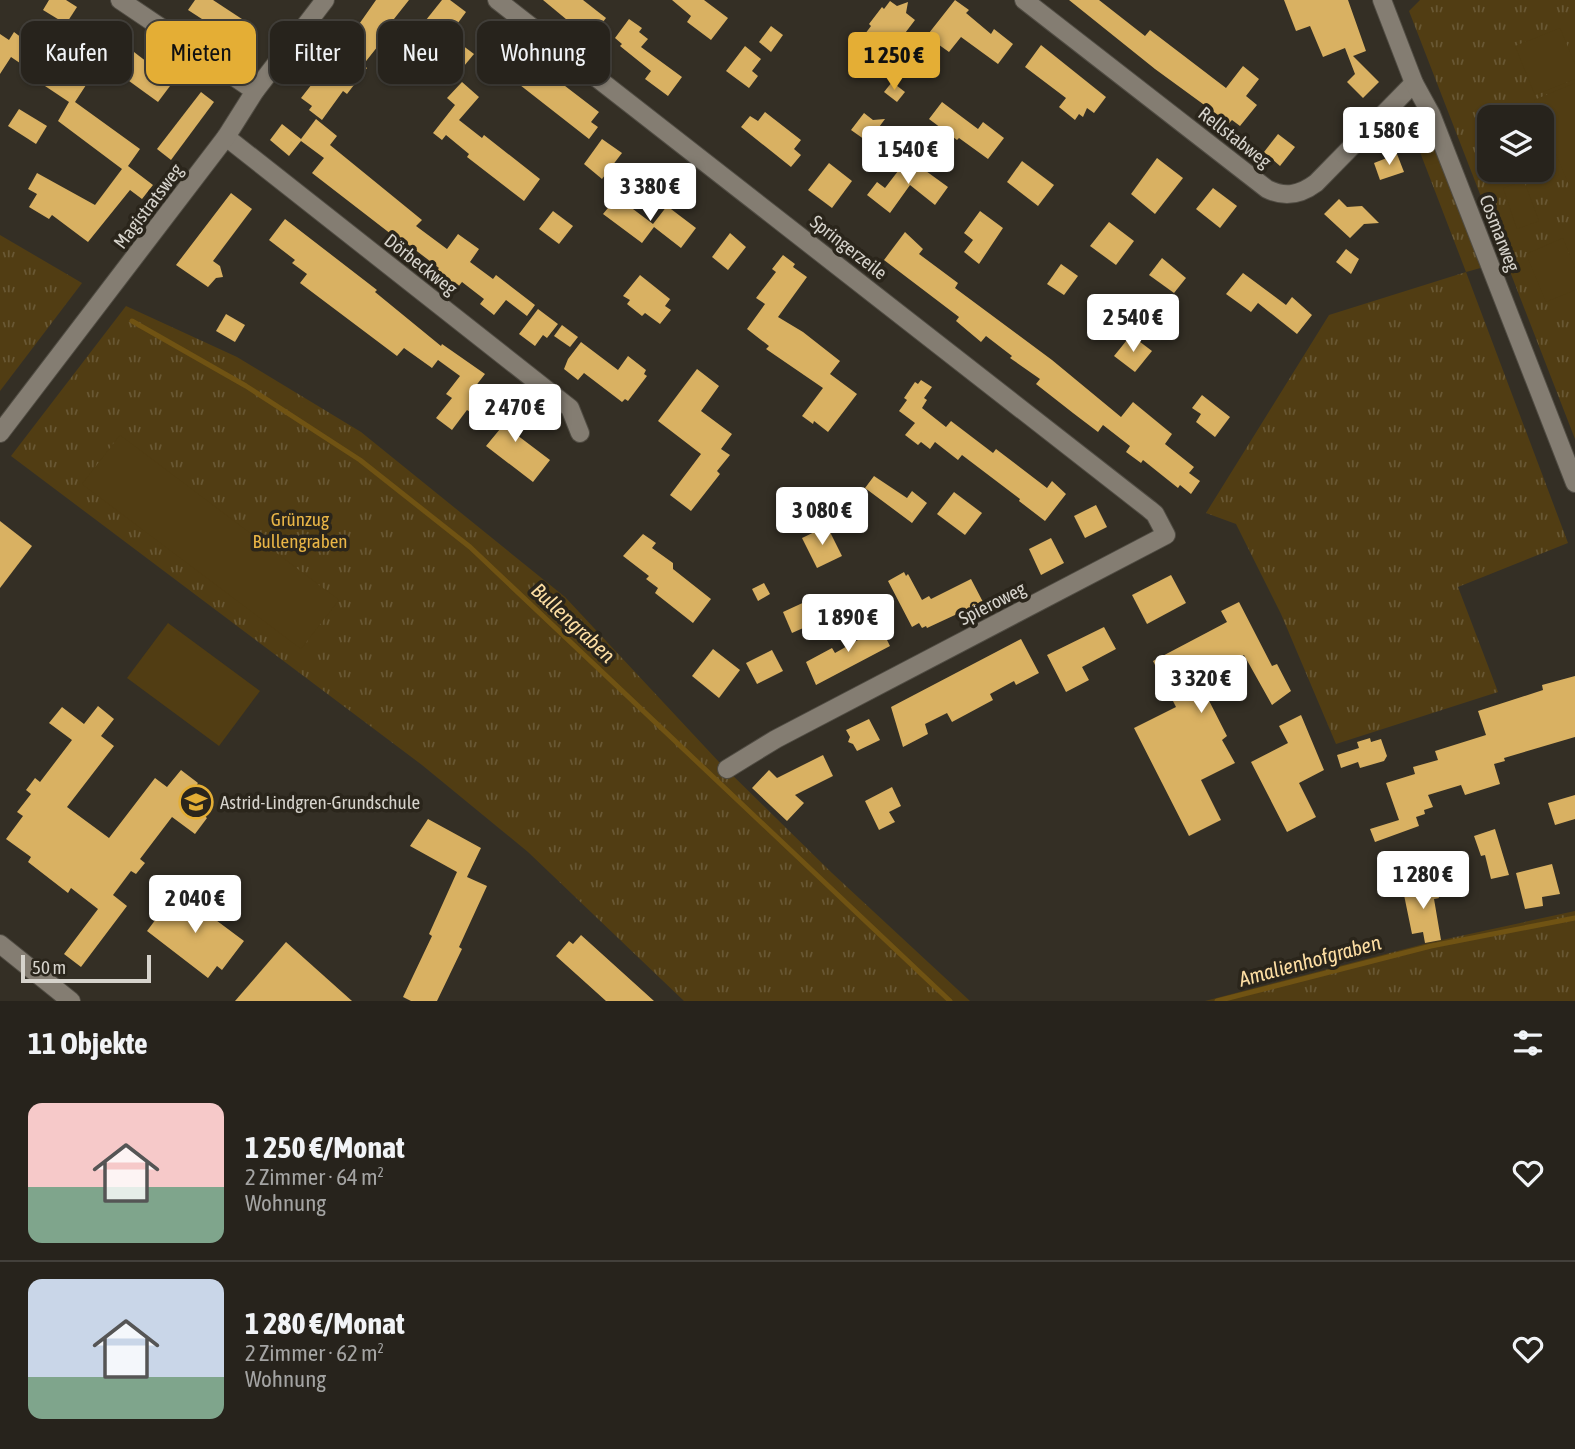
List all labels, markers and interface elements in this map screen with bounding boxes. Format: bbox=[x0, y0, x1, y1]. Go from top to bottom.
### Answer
chip: Kaufen bbox=[21, 21, 132, 84]
chip: Mieten bbox=[146, 21, 256, 84]
chip: Filter bbox=[270, 21, 364, 84]
chip: Neu bbox=[378, 21, 463, 84]
chip: Wohnung bbox=[477, 21, 610, 84]
pin: 1 250 € bbox=[829, 32, 959, 92]
text: 1 250 € bbox=[864, 42, 924, 68]
street label: Rellstabweg bbox=[1194, 102, 1276, 173]
map controls bbox=[1477, 105, 1554, 182]
button: layers bbox=[1477, 105, 1554, 182]
pin: 1 580 € bbox=[1324, 108, 1454, 167]
text: 1 580 € bbox=[1359, 117, 1419, 143]
pin: 1 540 € bbox=[843, 127, 973, 186]
text: 1 540 € bbox=[878, 136, 938, 162]
street label: Magistratsweg bbox=[109, 159, 188, 253]
pin: 3 380 € bbox=[585, 164, 715, 223]
text: 3 380 € bbox=[620, 173, 680, 199]
street label: Cosmarweg bbox=[1475, 192, 1525, 275]
street label: Springerzeile bbox=[806, 210, 892, 284]
street label: Dörbeckweg bbox=[380, 229, 462, 300]
pin: 2 540 € bbox=[1068, 294, 1198, 354]
text: 2 540 € bbox=[1103, 304, 1163, 330]
pin: 2 470 € bbox=[450, 384, 580, 444]
text: 2 470 € bbox=[485, 394, 545, 420]
pin: 3 080 € bbox=[757, 488, 887, 547]
text: 3 080 € bbox=[792, 497, 852, 523]
park label: Grünzug Bullengraben bbox=[253, 508, 347, 552]
street label: Spieroweg bbox=[955, 576, 1030, 629]
water label: Bullengraben bbox=[527, 578, 620, 667]
pin: 1 890 € bbox=[783, 594, 913, 654]
text: 1 890 € bbox=[818, 604, 878, 630]
pin: 3 320 € bbox=[1136, 656, 1266, 715]
text: 3 320 € bbox=[1171, 665, 1231, 691]
school or university icon: Astrid-Lindgren-Grundschule bbox=[177, 783, 215, 821]
place label: Astrid-Lindgren-Grundschule bbox=[220, 791, 420, 813]
pin: 1 280 € bbox=[1358, 852, 1488, 911]
text: 1 280 € bbox=[1393, 861, 1453, 887]
pin: 2 040 € bbox=[130, 876, 260, 935]
text: 2 040 € bbox=[165, 885, 225, 911]
water label: Amalienhofgraben bbox=[1235, 930, 1383, 991]
scale bar bbox=[21, 952, 150, 984]
text: 50 m bbox=[32, 956, 66, 978]
icon: filters bbox=[1509, 1024, 1547, 1062]
text: 11 Objekte bbox=[28, 1026, 148, 1060]
text: 1 250 €/Monat bbox=[245, 1130, 405, 1164]
icon: home bbox=[84, 1131, 168, 1215]
icon: heart bbox=[1509, 1154, 1547, 1192]
text: 2 Zimmer · 64 m² bbox=[245, 1164, 384, 1190]
text: Wohnung bbox=[245, 1190, 326, 1216]
text: 1 280 €/Monat bbox=[245, 1306, 405, 1340]
icon: home bbox=[84, 1307, 168, 1391]
icon: heart bbox=[1509, 1330, 1547, 1368]
text: 2 Zimmer · 62 m² bbox=[245, 1340, 384, 1366]
text: Wohnung bbox=[245, 1366, 326, 1392]

